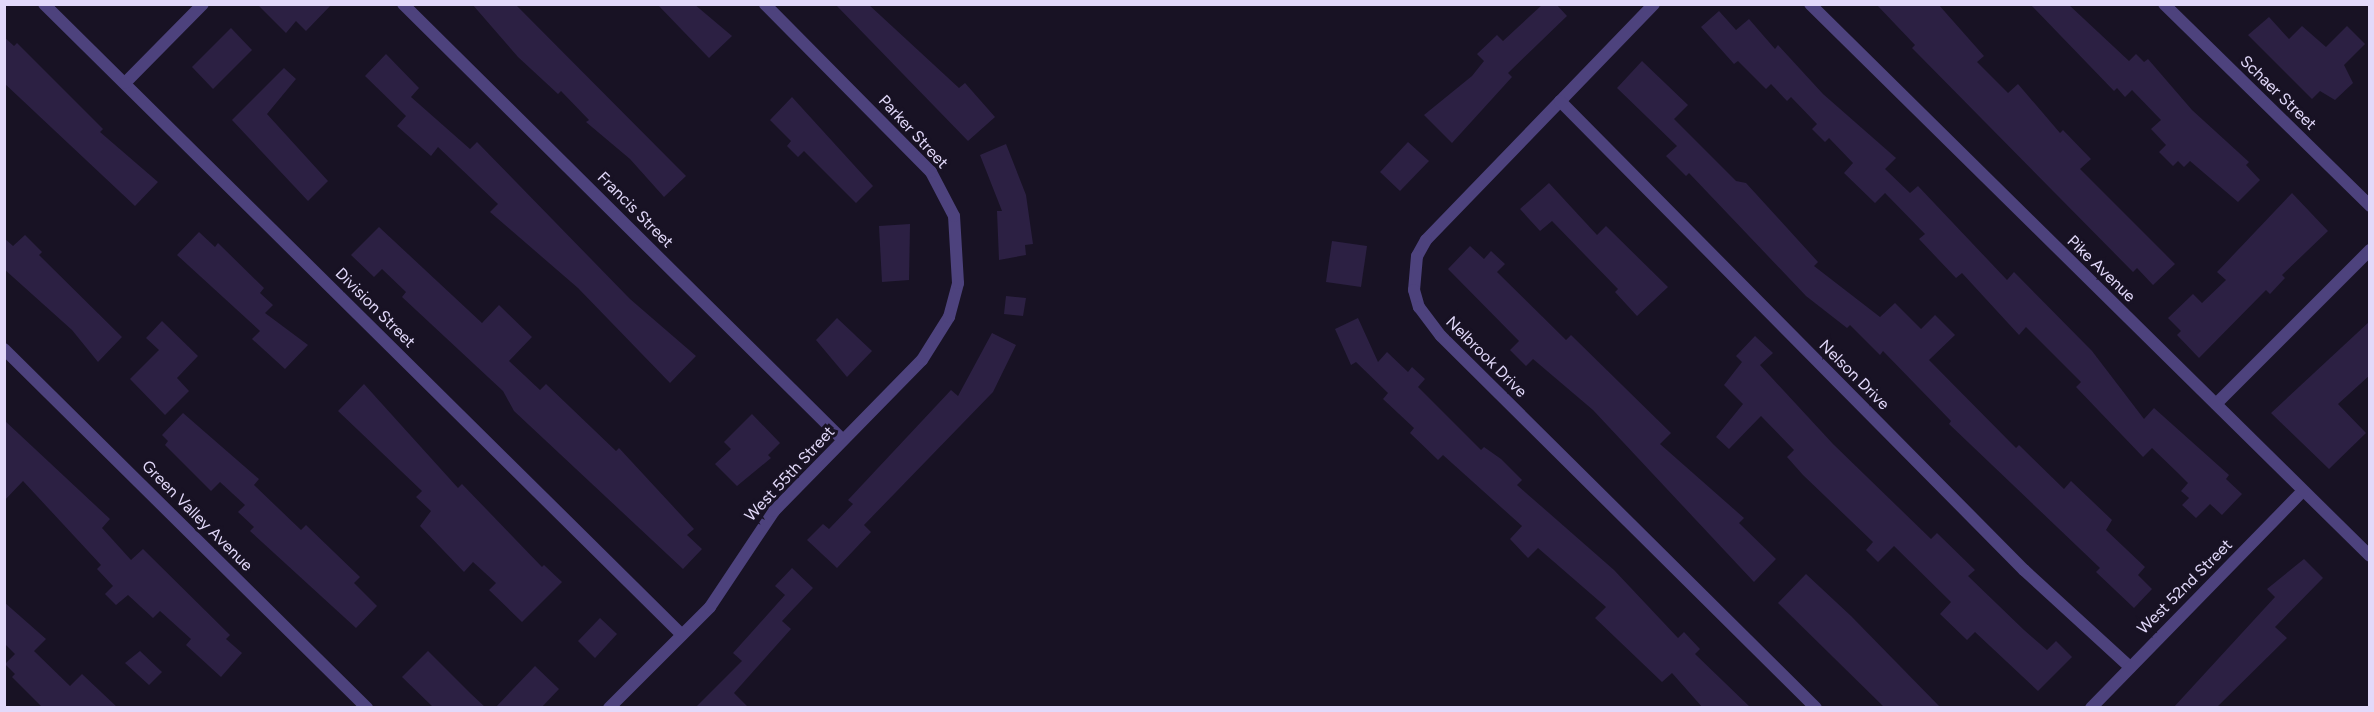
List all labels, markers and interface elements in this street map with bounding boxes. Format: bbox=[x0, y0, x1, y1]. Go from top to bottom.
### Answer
street label: Schaer Street bbox=[2236, 52, 2320, 134]
street label: Parker Street bbox=[874, 91, 952, 173]
street label: Francis Street bbox=[593, 168, 677, 252]
street label: Pike Avenue bbox=[2063, 232, 2139, 306]
street label: Division Street bbox=[331, 264, 419, 352]
street label: Nelbrook Drive bbox=[1441, 312, 1531, 402]
street label: Nelson Drive bbox=[1815, 336, 1893, 414]
street label: West 55th Street bbox=[741, 422, 839, 526]
street label: Green Valley Avenue bbox=[138, 457, 256, 575]
street label: West 52nd Street bbox=[2134, 536, 2236, 638]

